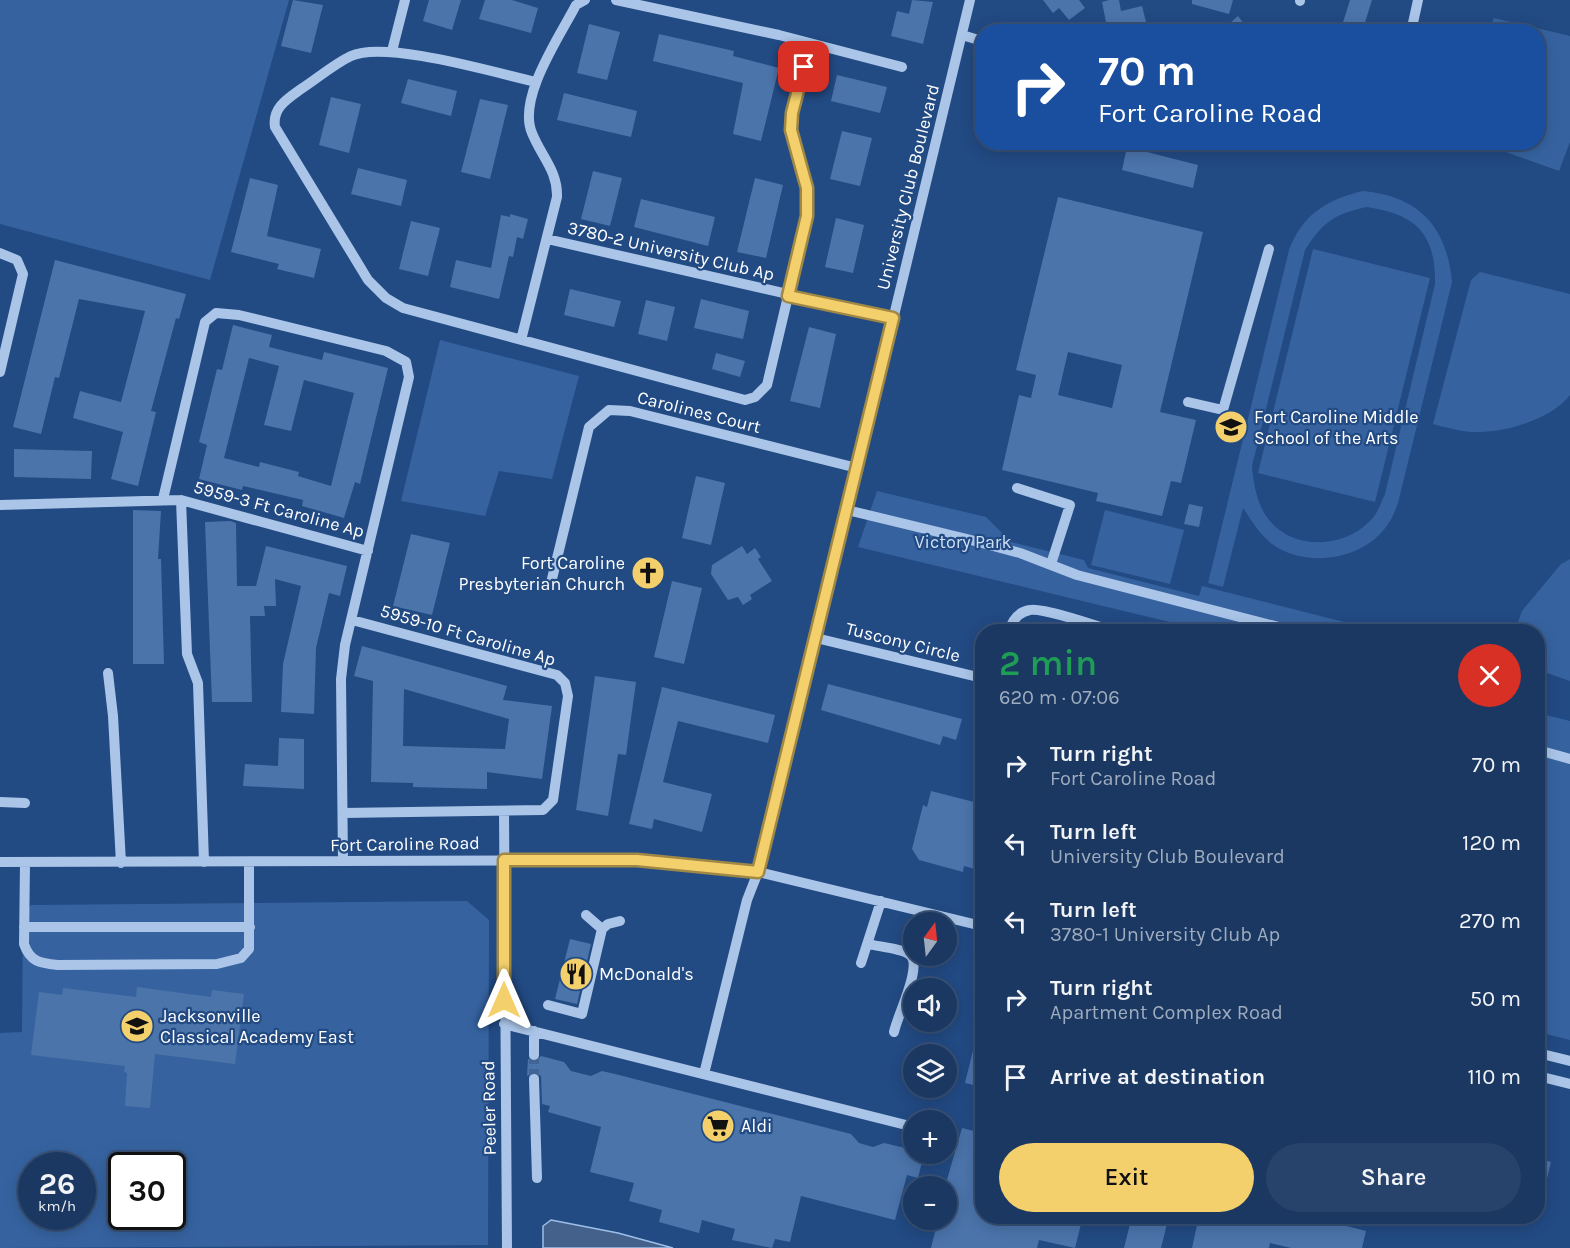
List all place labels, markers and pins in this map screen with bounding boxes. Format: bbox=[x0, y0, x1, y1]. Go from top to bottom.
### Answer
pin bbox=[778, 41, 829, 92]
place label: Fort Caroline Middle School of the Arts bbox=[1254, 406, 1419, 449]
school or university icon: Fort Caroline Middle School of the Arts bbox=[1213, 409, 1249, 445]
place label: Fort Caroline Presbyterian Church bbox=[458, 552, 625, 595]
church icon: Fort Caroline Presbyterian Church bbox=[630, 555, 666, 591]
restaurant icon: McDonald's bbox=[558, 956, 594, 992]
place label: McDonald's bbox=[599, 963, 694, 985]
place label: Jacksonville Classical Academy East bbox=[160, 1005, 354, 1048]
school or university icon: Jacksonville Classical Academy East bbox=[119, 1008, 155, 1044]
supermarket icon: Aldi bbox=[700, 1108, 736, 1144]
place label: Aldi bbox=[741, 1115, 772, 1137]

